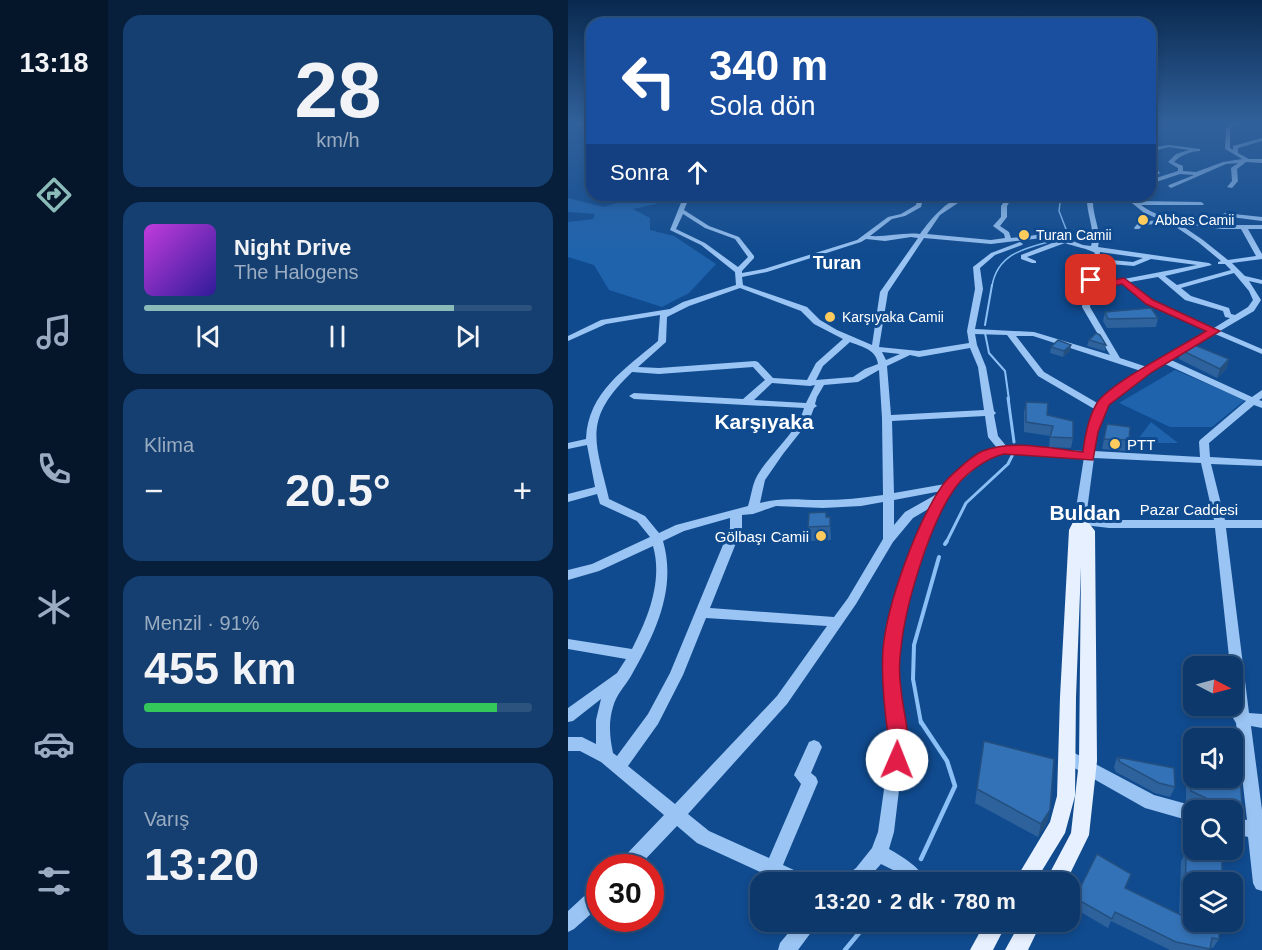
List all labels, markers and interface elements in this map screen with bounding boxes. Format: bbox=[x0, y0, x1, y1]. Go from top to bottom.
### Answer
icon: left bbox=[610, 42, 688, 120]
text: 340 m bbox=[709, 42, 828, 89]
text: 28 bbox=[295, 46, 381, 134]
text: 13:18 bbox=[19, 48, 89, 78]
text: Sola dön bbox=[709, 91, 816, 121]
text: km/h bbox=[316, 129, 360, 151]
icon: ahead bbox=[681, 156, 714, 189]
text: Sonra bbox=[610, 160, 669, 185]
icon: directions bbox=[33, 174, 75, 216]
place label: Abbas Camii bbox=[1155, 212, 1234, 228]
marker: Abbas Camii bbox=[1136, 213, 1150, 227]
place label: Turan Camii bbox=[1036, 227, 1112, 243]
marker: Turan Camii bbox=[1017, 228, 1031, 242]
text: Night Drive bbox=[234, 235, 351, 260]
district label: Turan bbox=[813, 253, 861, 273]
pin bbox=[1065, 254, 1116, 305]
text: The Halogens bbox=[234, 261, 359, 283]
icon: arrive bbox=[1074, 263, 1107, 296]
place label: Karşıyaka Camii bbox=[842, 309, 944, 325]
marker: Karşıyaka Camii bbox=[823, 310, 837, 324]
icon: music bbox=[33, 311, 75, 353]
icon: previous bbox=[192, 320, 225, 353]
icon: pause bbox=[321, 320, 354, 353]
icon: next bbox=[451, 320, 484, 353]
district label: Karşıyaka bbox=[714, 410, 814, 433]
text: Klima bbox=[144, 434, 194, 456]
place label: PTT bbox=[1127, 436, 1155, 453]
marker: PTT bbox=[1108, 437, 1122, 451]
icon: phone bbox=[33, 448, 75, 490]
text: 20.5° bbox=[285, 465, 391, 516]
text: − bbox=[144, 472, 163, 509]
text: + bbox=[513, 472, 532, 509]
district label: Buldan bbox=[1049, 501, 1121, 524]
street label: Pazar Caddesi bbox=[1140, 501, 1238, 518]
place label: Gölbaşı Camii bbox=[715, 528, 809, 545]
marker: Gölbaşı Camii bbox=[814, 529, 828, 543]
icon: climate bbox=[33, 586, 75, 628]
text: Menzil · 91% bbox=[144, 612, 260, 634]
text: 455 km bbox=[144, 643, 297, 694]
north arrow bbox=[1183, 656, 1243, 716]
map controls bbox=[1183, 656, 1243, 932]
icon: car bbox=[33, 723, 75, 765]
position arrow bbox=[865, 728, 929, 792]
button: sound bbox=[1183, 728, 1243, 788]
button: search bbox=[1183, 800, 1243, 860]
text: Varış bbox=[144, 808, 189, 830]
text: 13:20 bbox=[144, 839, 259, 890]
speed limit sign: 30 bbox=[586, 854, 664, 932]
icon: filters bbox=[33, 860, 75, 902]
button: layers bbox=[1183, 872, 1243, 932]
text: 13:20 · 2 dk · 780 m bbox=[814, 889, 1016, 914]

